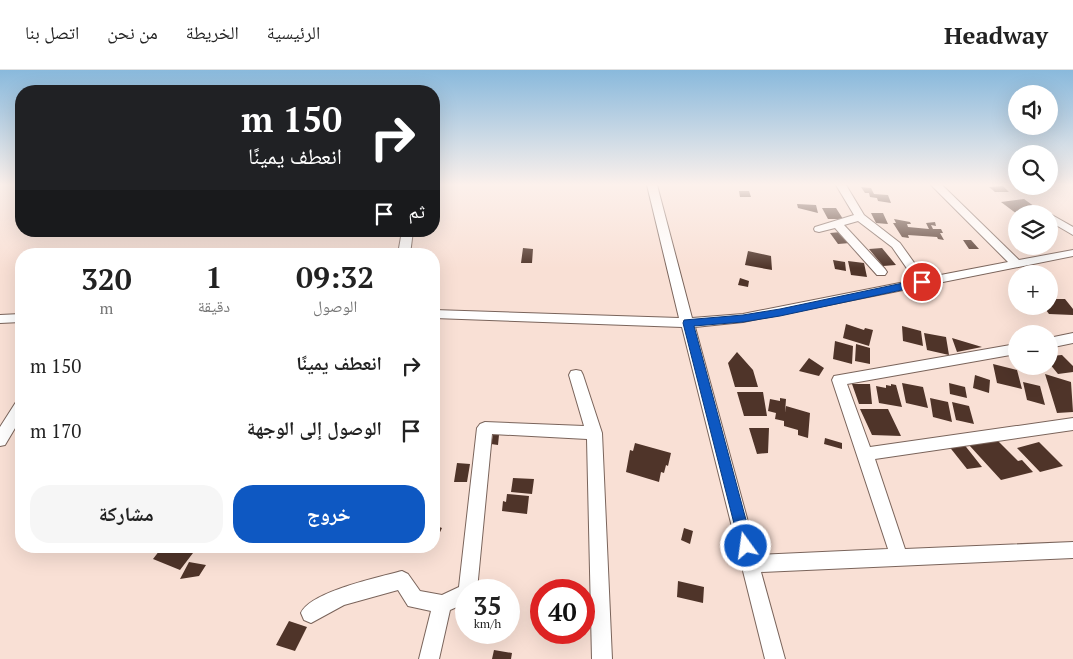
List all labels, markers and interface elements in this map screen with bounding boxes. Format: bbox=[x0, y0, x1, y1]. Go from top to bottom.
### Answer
text: Headway bbox=[944, 19, 1048, 51]
text: اتصل بنا bbox=[25, 20, 79, 44]
text: من نحن bbox=[107, 20, 158, 44]
text: الخريطة bbox=[186, 20, 239, 44]
text: الرئيسية bbox=[267, 20, 320, 44]
map controls bbox=[1008, 85, 1058, 375]
button: sound bbox=[1008, 85, 1058, 135]
text: 150 m bbox=[241, 96, 342, 142]
icon: right bbox=[360, 105, 425, 170]
text: انعطف يمينًا bbox=[248, 141, 342, 170]
button: search bbox=[1008, 145, 1058, 195]
text: ثم bbox=[408, 198, 425, 223]
icon: arrive bbox=[370, 200, 398, 228]
button: layers bbox=[1008, 205, 1058, 255]
text: 1 bbox=[205, 257, 222, 297]
text: 09:32 bbox=[296, 257, 374, 297]
text: 320 bbox=[81, 259, 132, 299]
pin bbox=[901, 261, 943, 303]
button: + bbox=[1008, 265, 1058, 315]
icon: arrive bbox=[908, 268, 936, 296]
text: دقيقة bbox=[198, 295, 230, 317]
text: الوصول bbox=[313, 295, 357, 317]
text: m bbox=[99, 297, 113, 319]
button: − bbox=[1008, 325, 1058, 375]
text: انعطف يمينًا bbox=[296, 350, 382, 375]
icon: right bbox=[397, 352, 425, 380]
text: 150 m bbox=[30, 353, 81, 378]
text: الوصول إلى الوجهة bbox=[247, 415, 382, 440]
icon: arrive bbox=[397, 417, 425, 445]
text: 170 m bbox=[30, 418, 81, 443]
button: مشاركة bbox=[30, 485, 223, 543]
button: خروج bbox=[233, 485, 425, 543]
position arrow bbox=[719, 519, 771, 571]
speed limit sign: 40 bbox=[530, 579, 595, 644]
text: 35 bbox=[473, 589, 502, 622]
text: km/h bbox=[474, 616, 501, 631]

